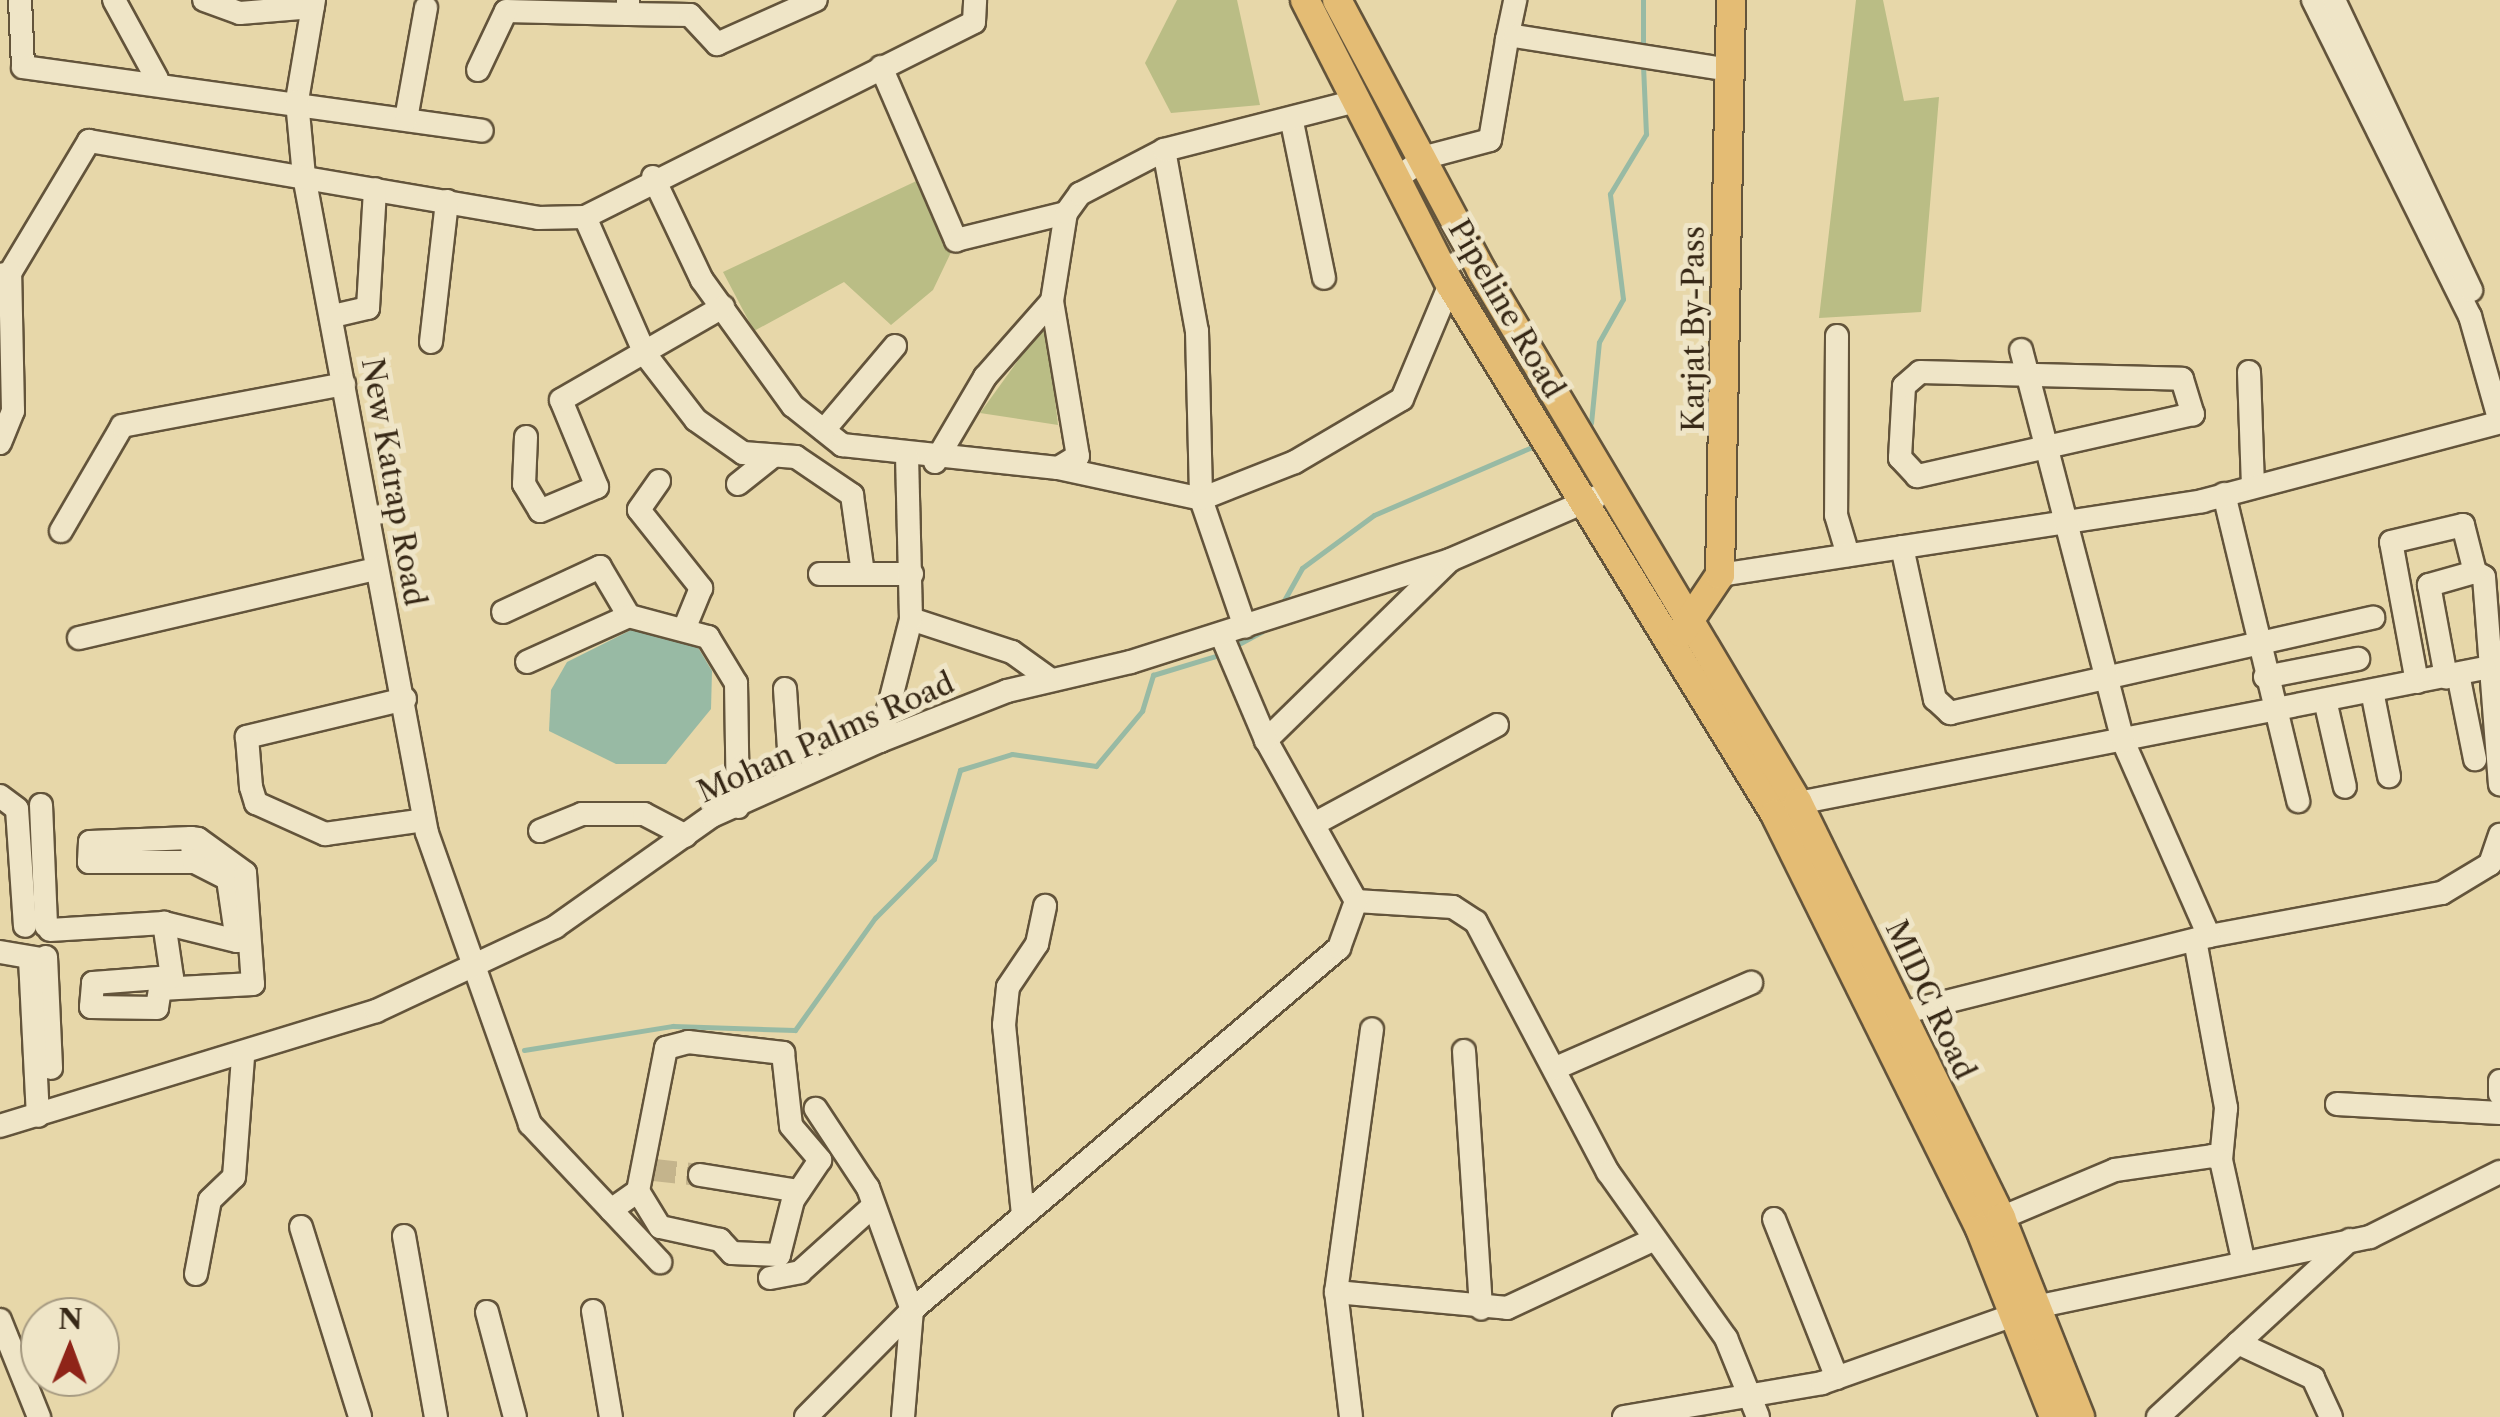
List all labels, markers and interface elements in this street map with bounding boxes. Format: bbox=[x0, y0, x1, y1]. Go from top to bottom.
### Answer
street label: Pipeline Road bbox=[1440, 213, 1572, 405]
street label: Karjat By-Pass bbox=[1676, 226, 1712, 432]
street label: New Katrap Road bbox=[353, 355, 433, 609]
street label: Mohan Palms Road bbox=[692, 665, 960, 811]
street label: MIDC Road bbox=[1878, 915, 1982, 1085]
north arrow bbox=[20, 1297, 120, 1397]
text: N bbox=[58, 1302, 83, 1336]

